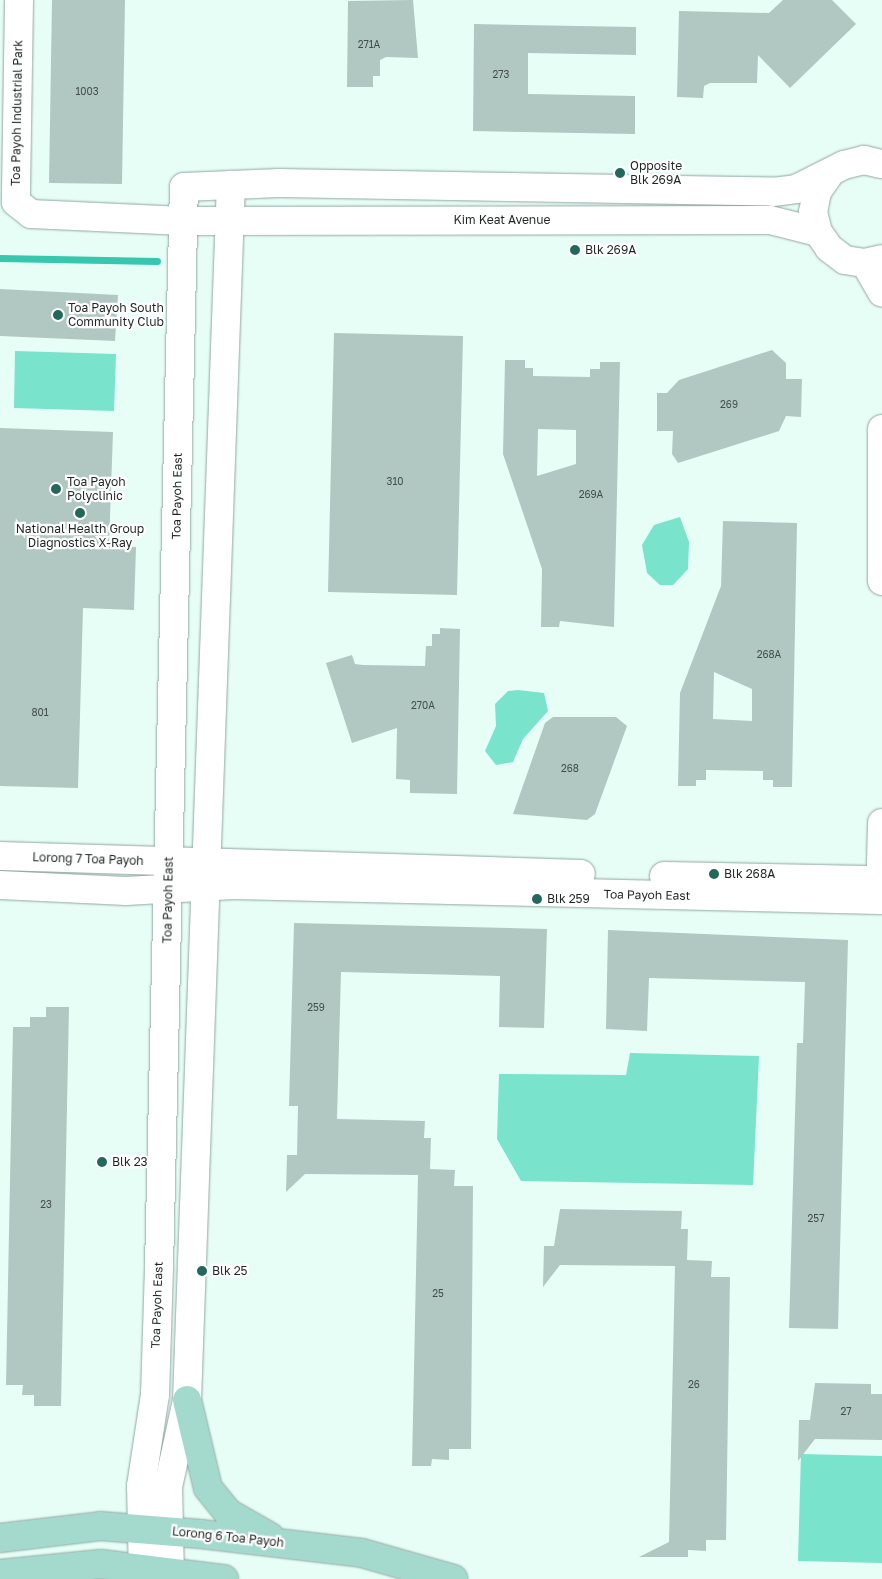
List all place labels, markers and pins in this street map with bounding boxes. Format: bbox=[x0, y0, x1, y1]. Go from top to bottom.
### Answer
place label: Opposite Blk 269A bbox=[630, 159, 682, 187]
marker: Opposite Blk 269A bbox=[614, 167, 626, 179]
place label: Blk 269A bbox=[585, 243, 636, 257]
marker: Blk 269A bbox=[569, 244, 581, 256]
place label: Toa Payoh South Community Club bbox=[68, 301, 164, 329]
marker: Toa Payoh South Community Club bbox=[52, 309, 64, 321]
place label: Toa Payoh Polyclinic bbox=[67, 475, 126, 503]
marker: Toa Payoh Polyclinic bbox=[49, 482, 63, 496]
marker: National Health Group Diagnostics X-Ray bbox=[73, 506, 87, 520]
place label: National Health Group Diagnostics X-Ray bbox=[16, 522, 144, 550]
place label: Blk 268A bbox=[724, 867, 775, 881]
marker: Blk 268A bbox=[708, 868, 720, 880]
place label: Blk 259 bbox=[547, 892, 590, 906]
marker: Blk 259 bbox=[531, 893, 543, 905]
place label: Blk 23 bbox=[112, 1155, 148, 1169]
marker: Blk 23 bbox=[96, 1156, 108, 1168]
place label: Blk 25 bbox=[212, 1264, 248, 1278]
marker: Blk 25 bbox=[196, 1265, 208, 1277]

